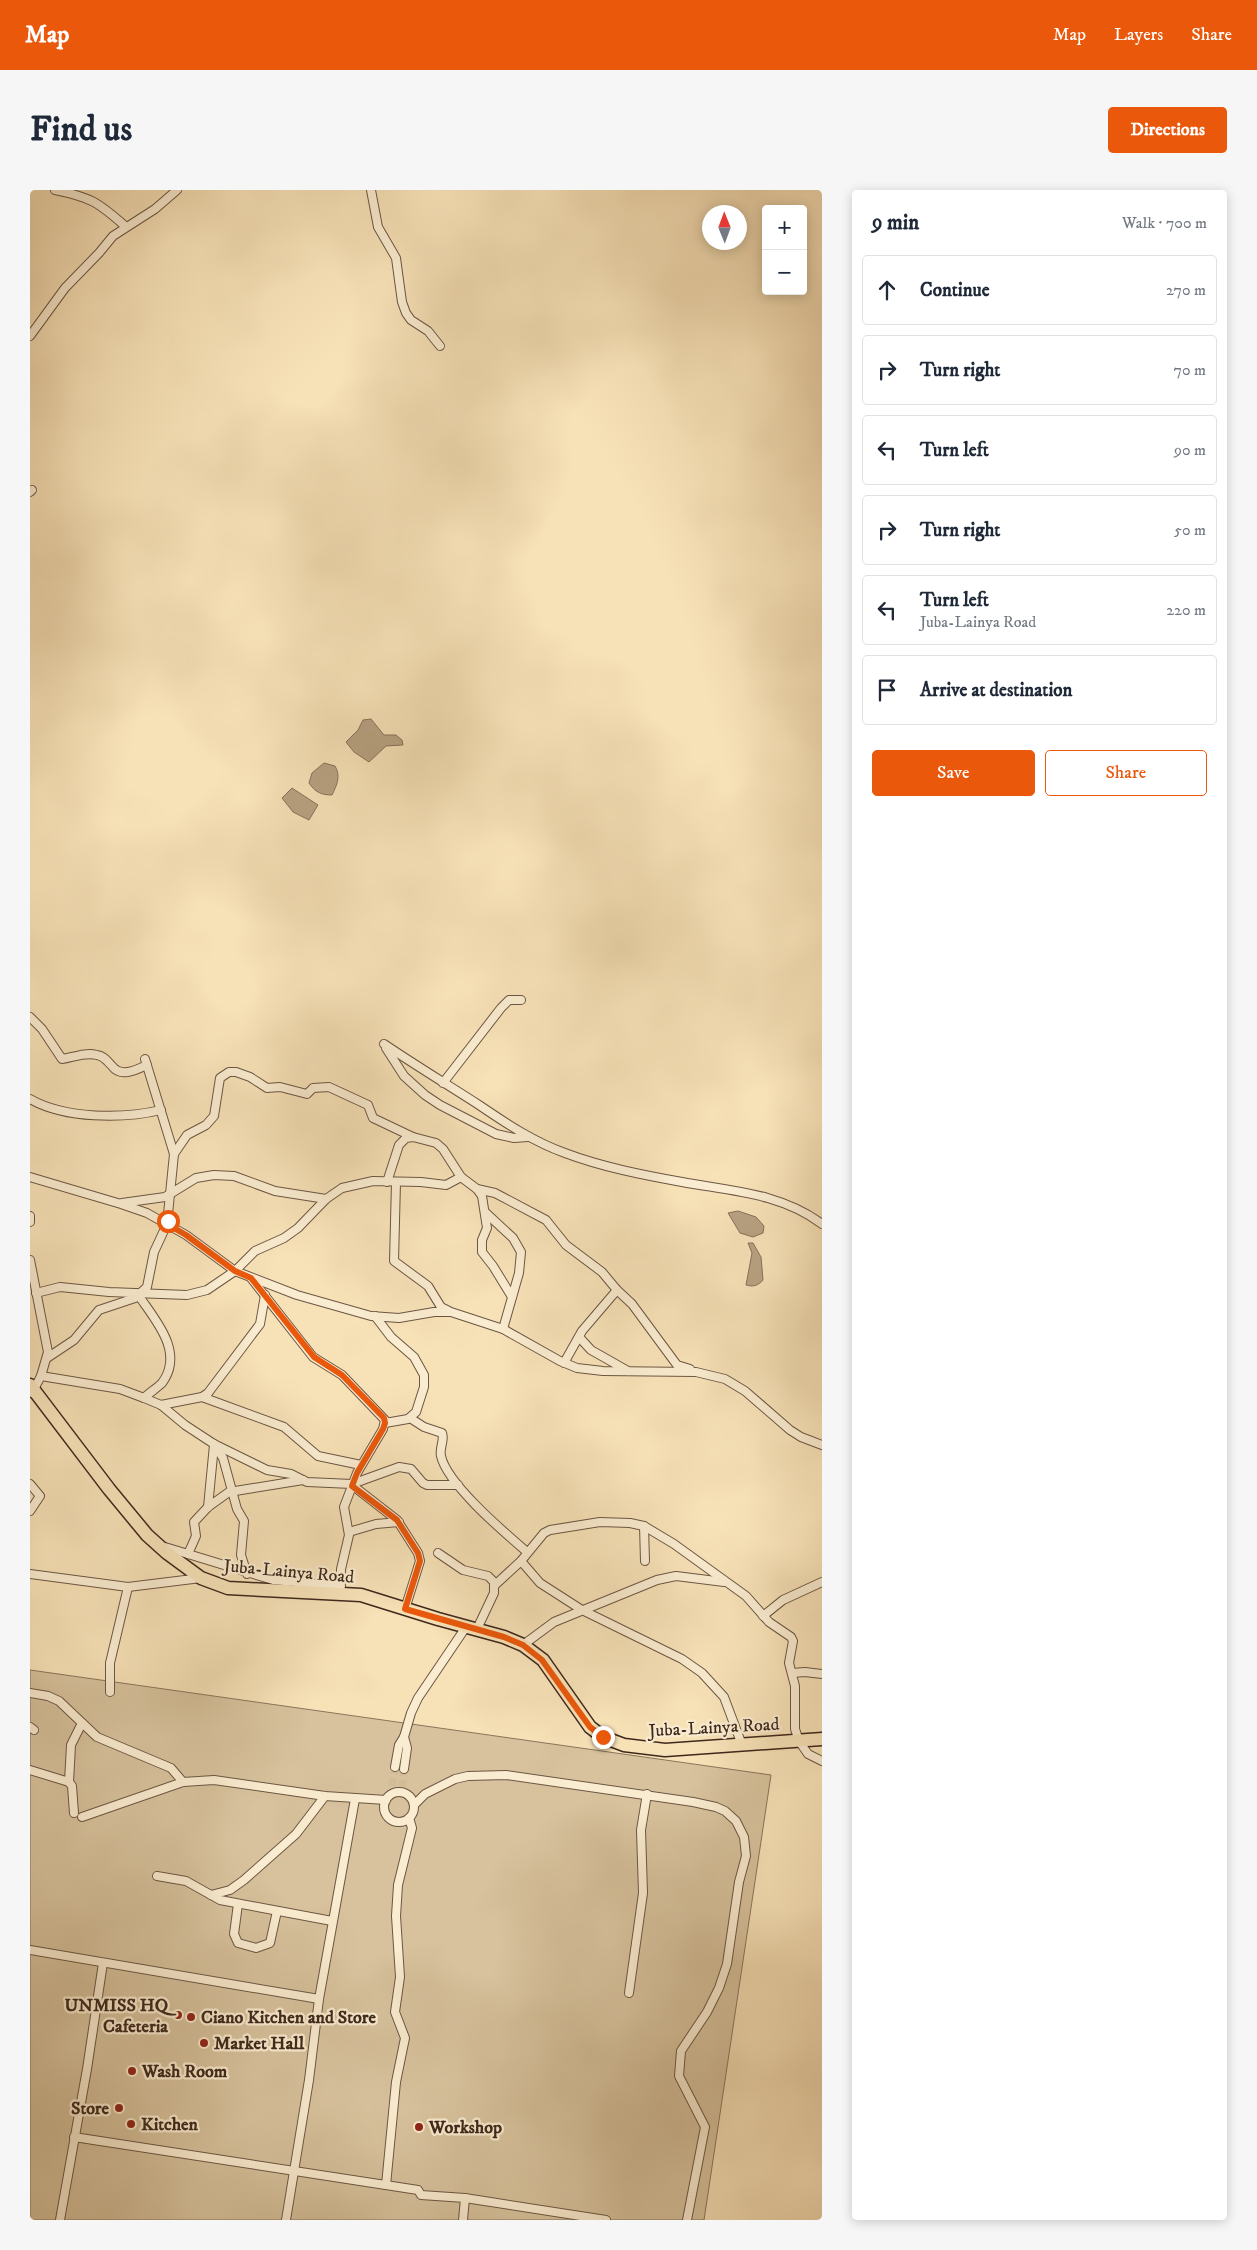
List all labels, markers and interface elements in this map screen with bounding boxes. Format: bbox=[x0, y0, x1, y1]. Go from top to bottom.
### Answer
text: Map bbox=[25, 20, 69, 50]
text: Map bbox=[1053, 24, 1086, 46]
text: Layers bbox=[1114, 24, 1163, 46]
text: Share bbox=[1191, 24, 1232, 46]
button: Directions bbox=[1108, 107, 1227, 153]
text: Find us bbox=[30, 108, 132, 152]
north arrow bbox=[702, 205, 747, 250]
map controls bbox=[762, 205, 807, 295]
button: + bbox=[762, 205, 807, 250]
text: 9 min bbox=[872, 210, 919, 236]
text: Walk · 700 m bbox=[1122, 213, 1207, 233]
button: − bbox=[762, 250, 807, 295]
icon: ahead bbox=[873, 276, 901, 304]
text: Continue bbox=[920, 279, 990, 302]
text: 270 m bbox=[1166, 280, 1206, 300]
icon: right bbox=[873, 356, 901, 384]
text: Turn right bbox=[920, 359, 1000, 382]
text: 70 m bbox=[1174, 360, 1206, 380]
icon: left bbox=[873, 436, 901, 464]
text: Turn left bbox=[920, 439, 989, 462]
text: 90 m bbox=[1174, 440, 1206, 460]
icon: right bbox=[873, 516, 901, 544]
text: Turn right bbox=[920, 519, 1000, 542]
text: 50 m bbox=[1174, 520, 1206, 540]
text: Turn left bbox=[920, 589, 989, 612]
icon: left bbox=[873, 596, 901, 624]
text: 220 m bbox=[1166, 600, 1206, 620]
text: Juba-Lainya Road bbox=[920, 612, 1036, 632]
icon: arrive bbox=[873, 676, 901, 704]
text: Arrive at destination bbox=[920, 679, 1072, 702]
button: Save bbox=[872, 750, 1035, 796]
button: Share bbox=[1045, 750, 1207, 796]
route start bbox=[157, 1210, 180, 1233]
street label: Juba-Lainya Road bbox=[221, 1555, 355, 1589]
street label: Juba-Lainya Road bbox=[646, 1714, 780, 1743]
route end bbox=[592, 1726, 615, 1749]
place label: UNMISS HQ Cafeteria bbox=[64, 1995, 177, 2038]
place label: Ciano Kitchen and Store bbox=[201, 2007, 376, 2029]
marker: UNMISS HQ Cafeteria bbox=[172, 2009, 184, 2021]
marker: Ciano Kitchen and Store bbox=[185, 2011, 197, 2023]
place label: Market Hall bbox=[214, 2033, 305, 2055]
marker: Market Hall bbox=[198, 2037, 210, 2049]
place label: Wash Room bbox=[141, 2061, 228, 2083]
marker: Wash Room bbox=[126, 2065, 138, 2077]
place label: Store bbox=[71, 2098, 110, 2120]
marker: Store bbox=[113, 2102, 125, 2114]
place label: Kitchen bbox=[141, 2114, 199, 2136]
place label: Workshop bbox=[428, 2117, 502, 2139]
marker: Kitchen bbox=[125, 2118, 137, 2130]
marker: Workshop bbox=[413, 2121, 425, 2133]

